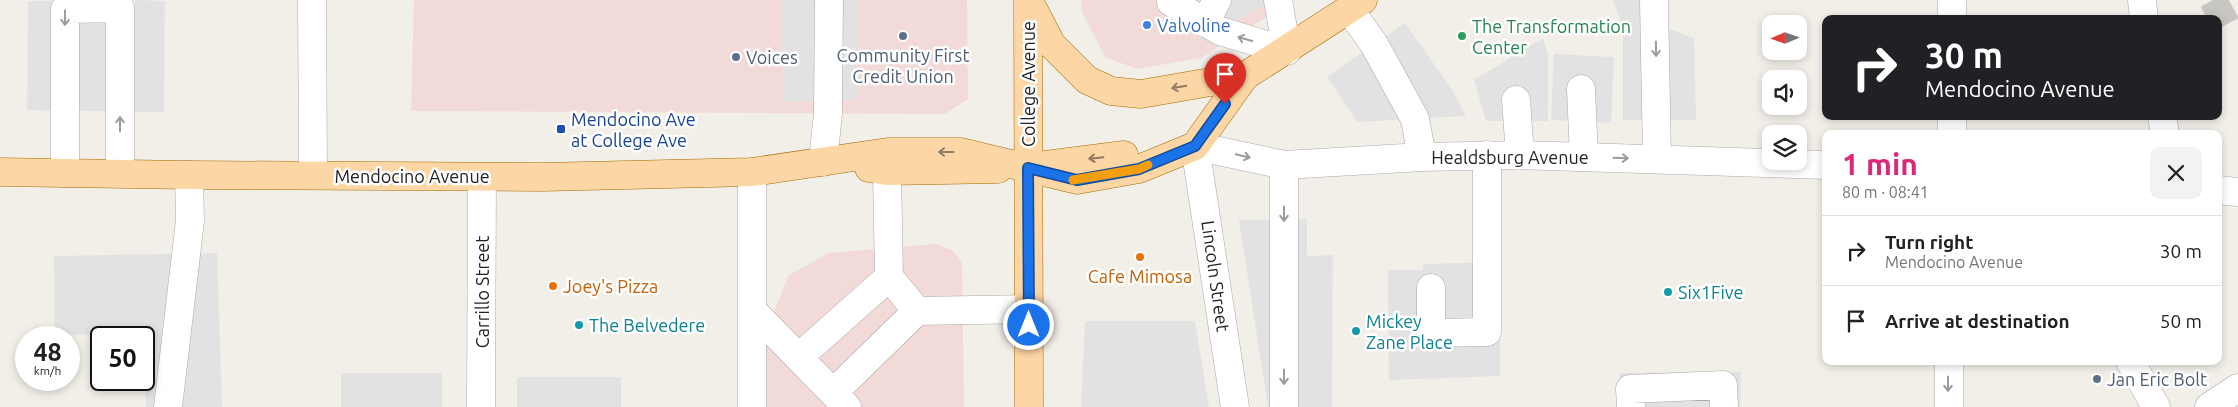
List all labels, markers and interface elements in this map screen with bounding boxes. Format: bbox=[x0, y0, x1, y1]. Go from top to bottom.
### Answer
one-way arrow bbox=[60, 9, 70, 25]
place label: Valvoline bbox=[1157, 15, 1231, 35]
north arrow bbox=[1762, 15, 1808, 60]
map controls bbox=[1762, 15, 1807, 170]
place label: The Transformation Center bbox=[1472, 16, 1631, 57]
marker: Valvoline bbox=[1141, 19, 1153, 31]
street label: College Avenue bbox=[1018, 21, 1038, 147]
marker: Community First Credit Union bbox=[897, 30, 909, 42]
marker: The Transformation Center bbox=[1456, 30, 1468, 42]
one-way arrow bbox=[1237, 33, 1253, 43]
icon: right bbox=[1842, 35, 1907, 100]
text: 30 m bbox=[1925, 35, 2003, 75]
one-way arrow bbox=[1651, 40, 1661, 56]
place label: Community First Credit Union bbox=[837, 45, 969, 86]
place label: Voices bbox=[746, 47, 798, 67]
marker: Voices bbox=[730, 51, 742, 63]
pin bbox=[1204, 53, 1246, 104]
icon: arrive bbox=[1211, 60, 1239, 88]
button: sound bbox=[1762, 70, 1807, 115]
text: Mendocino Avenue bbox=[1925, 76, 2115, 101]
one-way arrow bbox=[1172, 83, 1188, 93]
place label: Mendocino Ave at College Ave bbox=[571, 109, 696, 150]
one-way arrow bbox=[115, 117, 125, 133]
marker: Mendocino Ave at College Ave bbox=[555, 123, 567, 135]
button: layers bbox=[1762, 125, 1807, 170]
one-way arrow bbox=[938, 147, 954, 157]
street label: Healdsburg Avenue bbox=[1431, 147, 1589, 167]
text: 1 min bbox=[1842, 147, 1918, 181]
button: close bbox=[2150, 147, 2202, 199]
one-way arrow bbox=[1234, 152, 1250, 161]
one-way arrow bbox=[1089, 153, 1105, 163]
one-way arrow bbox=[1612, 153, 1629, 163]
street label: Mendocino Avenue bbox=[334, 166, 490, 186]
text: 80 m · 08:41 bbox=[1842, 183, 1929, 201]
one-way arrow bbox=[1279, 206, 1289, 222]
street label: Lincoln Street bbox=[1198, 219, 1234, 333]
text: Turn right bbox=[1885, 231, 1973, 253]
street label: Carrillo Street bbox=[472, 236, 492, 348]
icon: right bbox=[1842, 237, 1870, 265]
text: 30 m bbox=[2160, 240, 2202, 262]
marker: Cafe Mimosa bbox=[1134, 251, 1146, 263]
text: Mendocino Avenue bbox=[1885, 253, 2023, 271]
place label: Cafe Mimosa bbox=[1088, 266, 1192, 286]
place label: Joey's Pizza bbox=[563, 276, 658, 296]
marker: Joey's Pizza bbox=[547, 280, 559, 292]
place label: Six1Five bbox=[1678, 282, 1744, 302]
marker: Six1Five bbox=[1662, 286, 1674, 298]
position arrow bbox=[1002, 298, 1054, 350]
icon: arrive bbox=[1842, 307, 1870, 335]
text: Arrive at destination bbox=[1885, 310, 2070, 332]
text: 50 m bbox=[2160, 310, 2202, 332]
place label: Mickey Zane Place bbox=[1366, 311, 1453, 352]
place label: The Belvedere bbox=[589, 315, 705, 335]
marker: The Belvedere bbox=[573, 319, 585, 331]
marker: Mickey Zane Place bbox=[1350, 325, 1362, 337]
speed limit sign: 50 bbox=[90, 326, 155, 391]
text: 48 bbox=[33, 338, 62, 366]
text: km/h bbox=[34, 364, 61, 377]
one-way arrow bbox=[1279, 368, 1289, 384]
place label: Jan Eric Bolt bbox=[2107, 369, 2207, 389]
marker: Jan Eric Bolt bbox=[2091, 373, 2103, 385]
one-way arrow bbox=[1943, 376, 1953, 392]

